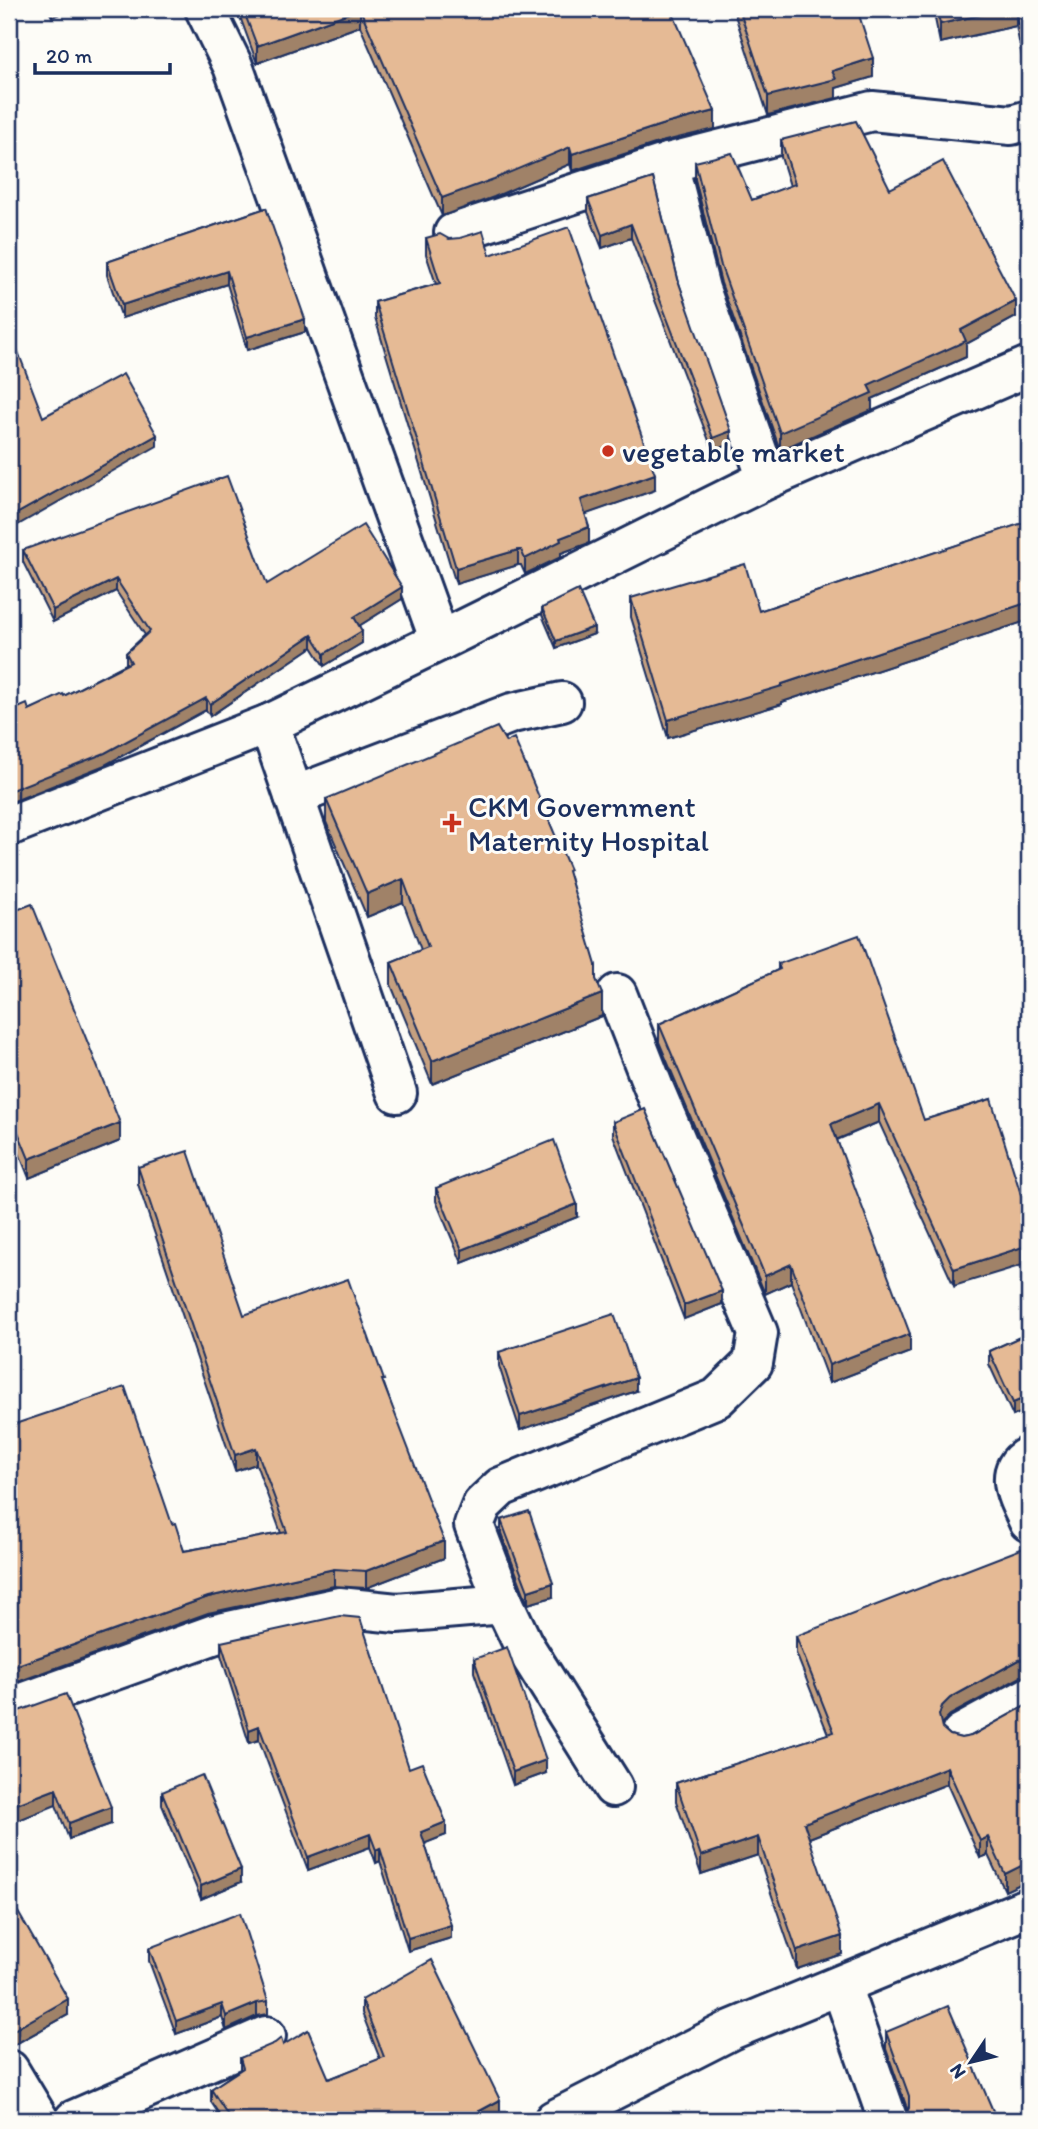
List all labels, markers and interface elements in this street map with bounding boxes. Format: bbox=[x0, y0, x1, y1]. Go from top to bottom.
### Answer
scale bar bbox=[35, 32, 170, 76]
text: 20 m bbox=[46, 43, 93, 68]
place label: vegetable market bbox=[622, 433, 845, 470]
marker: vegetable market bbox=[600, 443, 616, 459]
place label: CKM Government Maternity Hospital bbox=[468, 788, 710, 859]
marker: CKM Government Maternity Hospital bbox=[442, 813, 462, 833]
north arrow bbox=[936, 2028, 1006, 2098]
text: N bbox=[944, 2060, 971, 2083]

